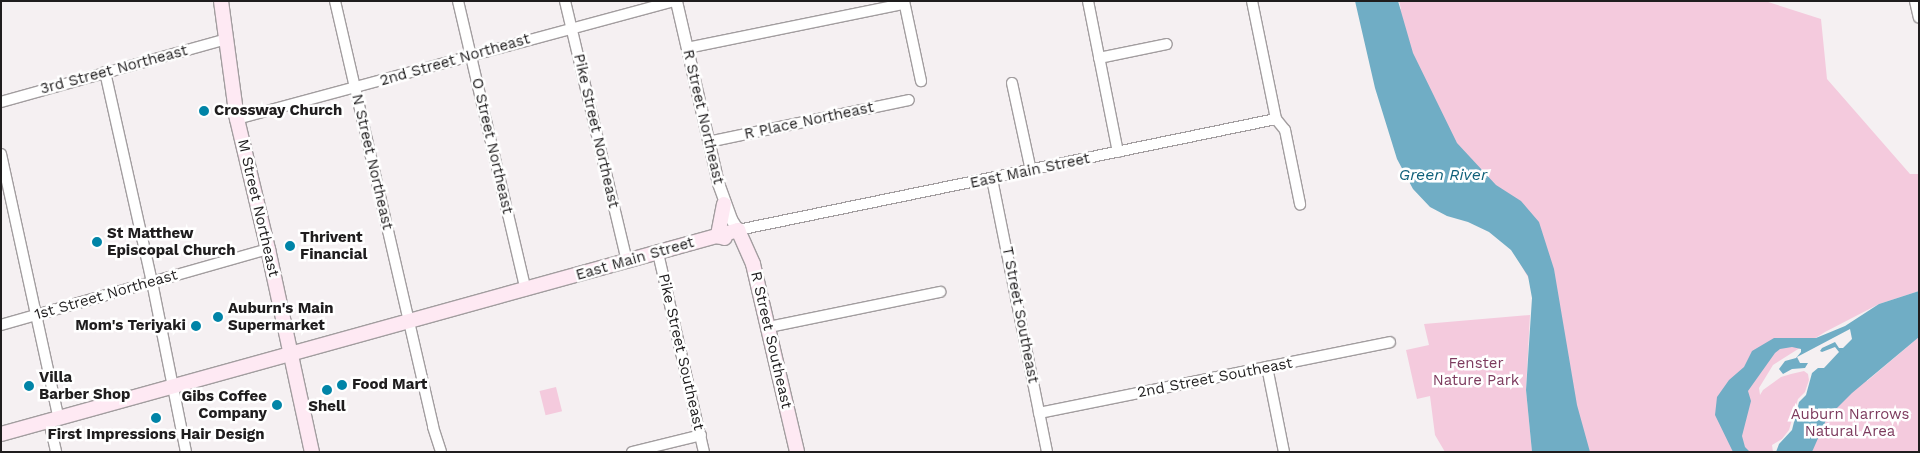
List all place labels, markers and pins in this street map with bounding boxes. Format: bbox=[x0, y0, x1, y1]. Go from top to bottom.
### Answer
place label: Crossway Church bbox=[214, 102, 343, 120]
marker: Crossway Church bbox=[198, 105, 210, 117]
place label: St Matthew Episcopal Church bbox=[107, 224, 236, 259]
place label: Thrivent Financial bbox=[300, 228, 367, 263]
marker: St Matthew Episcopal Church bbox=[91, 236, 103, 248]
marker: Thrivent Financial bbox=[284, 240, 296, 252]
place label: Auburn's Main Supermarket bbox=[228, 299, 334, 334]
marker: Auburn's Main Supermarket bbox=[212, 311, 224, 323]
place label: Mom's Teriyaki bbox=[75, 317, 186, 335]
marker: Mom's Teriyaki bbox=[190, 320, 202, 332]
place label: Villa Barber Shop bbox=[39, 368, 131, 403]
place label: Food Mart bbox=[352, 376, 427, 394]
marker: Food Mart bbox=[336, 379, 348, 391]
marker: Villa Barber Shop bbox=[23, 380, 35, 392]
marker: Shell bbox=[321, 384, 333, 396]
place label: Gibs Coffee Company bbox=[181, 387, 267, 422]
place label: Shell bbox=[308, 398, 346, 416]
marker: Gibs Coffee Company bbox=[271, 399, 283, 411]
marker: First Impressions Hair Design bbox=[150, 412, 162, 424]
place label: First Impressions Hair Design bbox=[47, 426, 265, 444]

